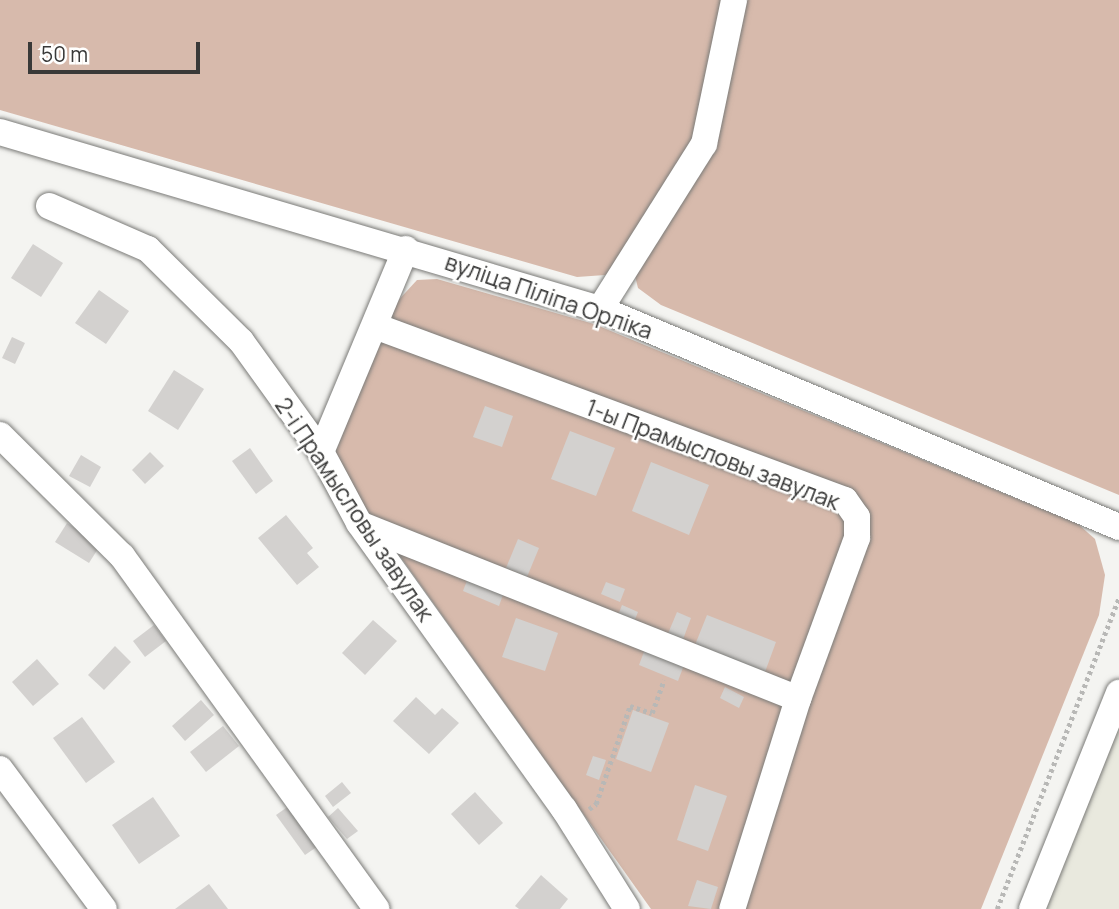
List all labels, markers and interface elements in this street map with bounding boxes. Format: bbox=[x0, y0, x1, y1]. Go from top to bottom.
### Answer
scale bar bbox=[32, 28, 203, 72]
text: 50 m bbox=[41, 40, 88, 68]
street label: вуліца Піліпа Орліка bbox=[442, 248, 656, 344]
street label: 2-і Прамысловы завулак bbox=[270, 392, 440, 626]
street label: 1-ы Прамысловы завулак bbox=[582, 393, 844, 515]

